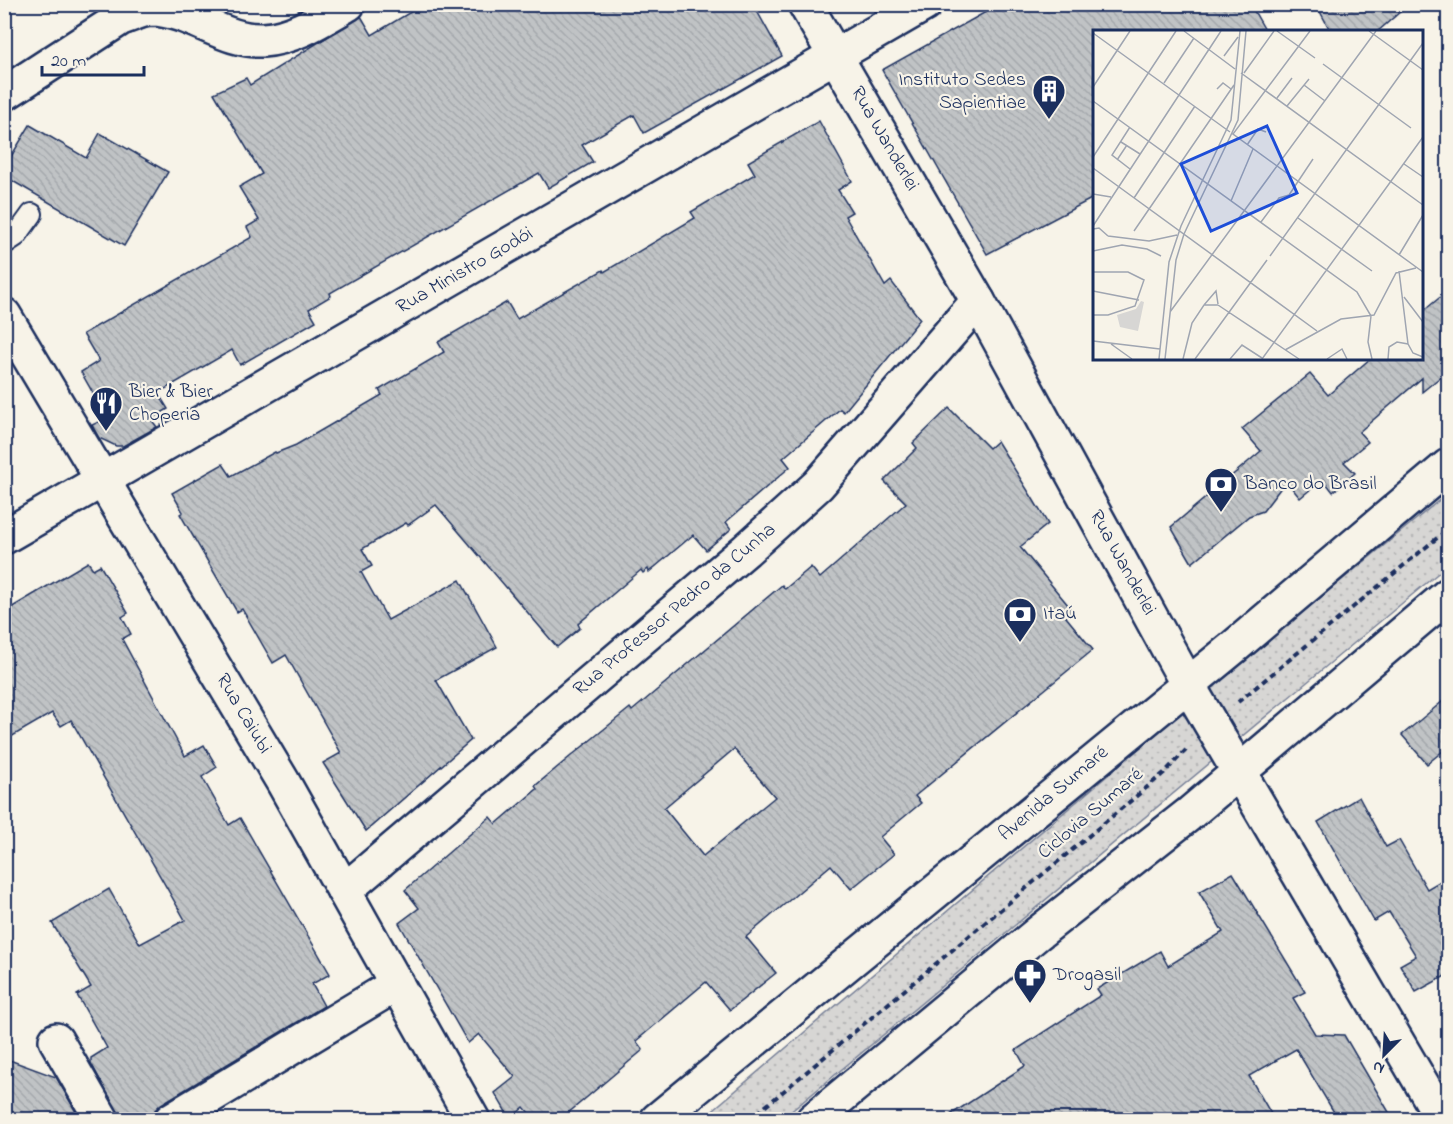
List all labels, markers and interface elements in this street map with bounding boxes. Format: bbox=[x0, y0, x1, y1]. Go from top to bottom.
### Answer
inset map bbox=[1093, 30, 1423, 360]
scale bar bbox=[42, 39, 144, 77]
text: 20 m bbox=[51, 49, 86, 75]
place label: Instituto Sedes Sapientiae bbox=[899, 66, 1026, 118]
building icon: Instituto Sedes Sapientiae bbox=[1031, 73, 1067, 120]
street label: Rua Wanderlei bbox=[842, 81, 926, 197]
street label: Rua Ministro Godói bbox=[391, 220, 539, 322]
place label: Bier & Bier Choperia bbox=[128, 378, 213, 430]
restaurant icon: Bier & Bier Choperia bbox=[88, 385, 124, 432]
bank icon: Banco do Brasil bbox=[1203, 466, 1239, 513]
place label: Banco do Brasil bbox=[1243, 470, 1377, 499]
street label: Rua Wanderlei bbox=[1081, 505, 1163, 621]
street label: Rua Professor Pedro da Cunha bbox=[567, 516, 783, 704]
bank icon: Itaú bbox=[1002, 596, 1038, 643]
place label: Itaú bbox=[1043, 600, 1077, 629]
street label: Rua Caiubi bbox=[208, 668, 278, 760]
street label: Avenida Sumaré bbox=[993, 739, 1115, 849]
street label: Ciclovia Sumaré bbox=[1032, 761, 1150, 867]
pharmacy icon: Drogasil bbox=[1012, 957, 1048, 1004]
place label: Drogasil bbox=[1052, 961, 1121, 991]
north arrow bbox=[1354, 1025, 1414, 1085]
text: N bbox=[1369, 1054, 1389, 1080]

